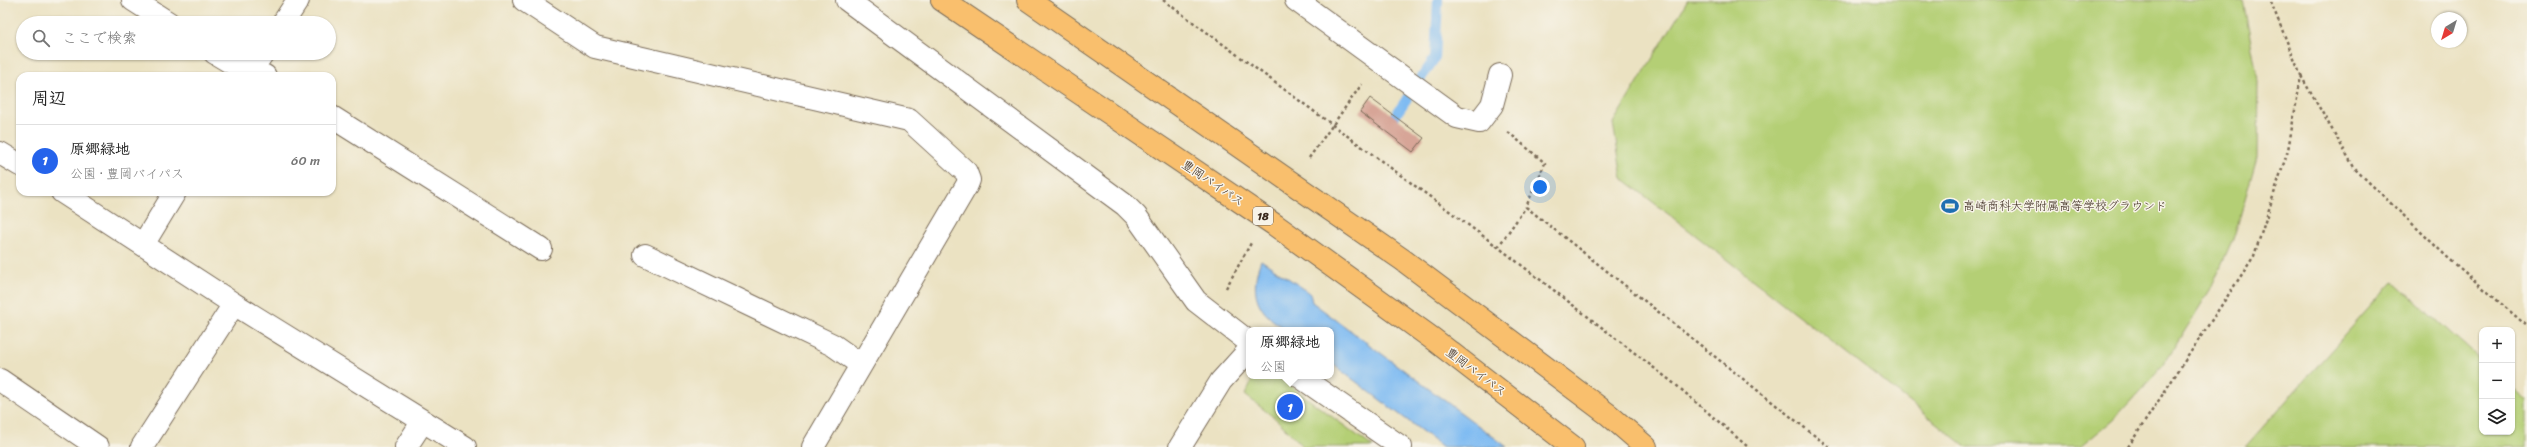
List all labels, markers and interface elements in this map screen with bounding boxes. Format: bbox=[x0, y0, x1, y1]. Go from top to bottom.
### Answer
north arrow bbox=[2431, 12, 2467, 48]
search box bbox=[16, 16, 336, 60]
text: ここで検索 bbox=[62, 25, 137, 51]
icon: search bbox=[30, 27, 52, 49]
text: 周辺 bbox=[32, 83, 66, 113]
text: 原郷緑地 bbox=[70, 136, 130, 162]
text: 1 bbox=[42, 149, 48, 172]
text: 60 m bbox=[291, 149, 320, 172]
street label: 豊岡バイパス bbox=[1177, 154, 1249, 212]
text: 公園 · 豊岡バイパス bbox=[70, 162, 184, 185]
your location bbox=[1530, 177, 1550, 197]
place label: 高崎商科大学附属高等学校グラウンド bbox=[1963, 195, 2167, 217]
sports icon: 高崎商科大学附属高等学校グラウンド bbox=[1940, 196, 1960, 216]
road number: 18 bbox=[1253, 207, 1273, 225]
popup bbox=[1246, 327, 1334, 379]
map controls bbox=[2479, 327, 2515, 435]
button: + bbox=[2479, 327, 2515, 363]
text: 原郷緑地 bbox=[1260, 329, 1320, 355]
street label: 豊岡バイパス bbox=[1441, 342, 1511, 402]
text: 公園 bbox=[1260, 355, 1286, 378]
button: − bbox=[2479, 363, 2515, 399]
pin: 1 bbox=[1277, 392, 1303, 422]
button: layers bbox=[2479, 399, 2515, 435]

